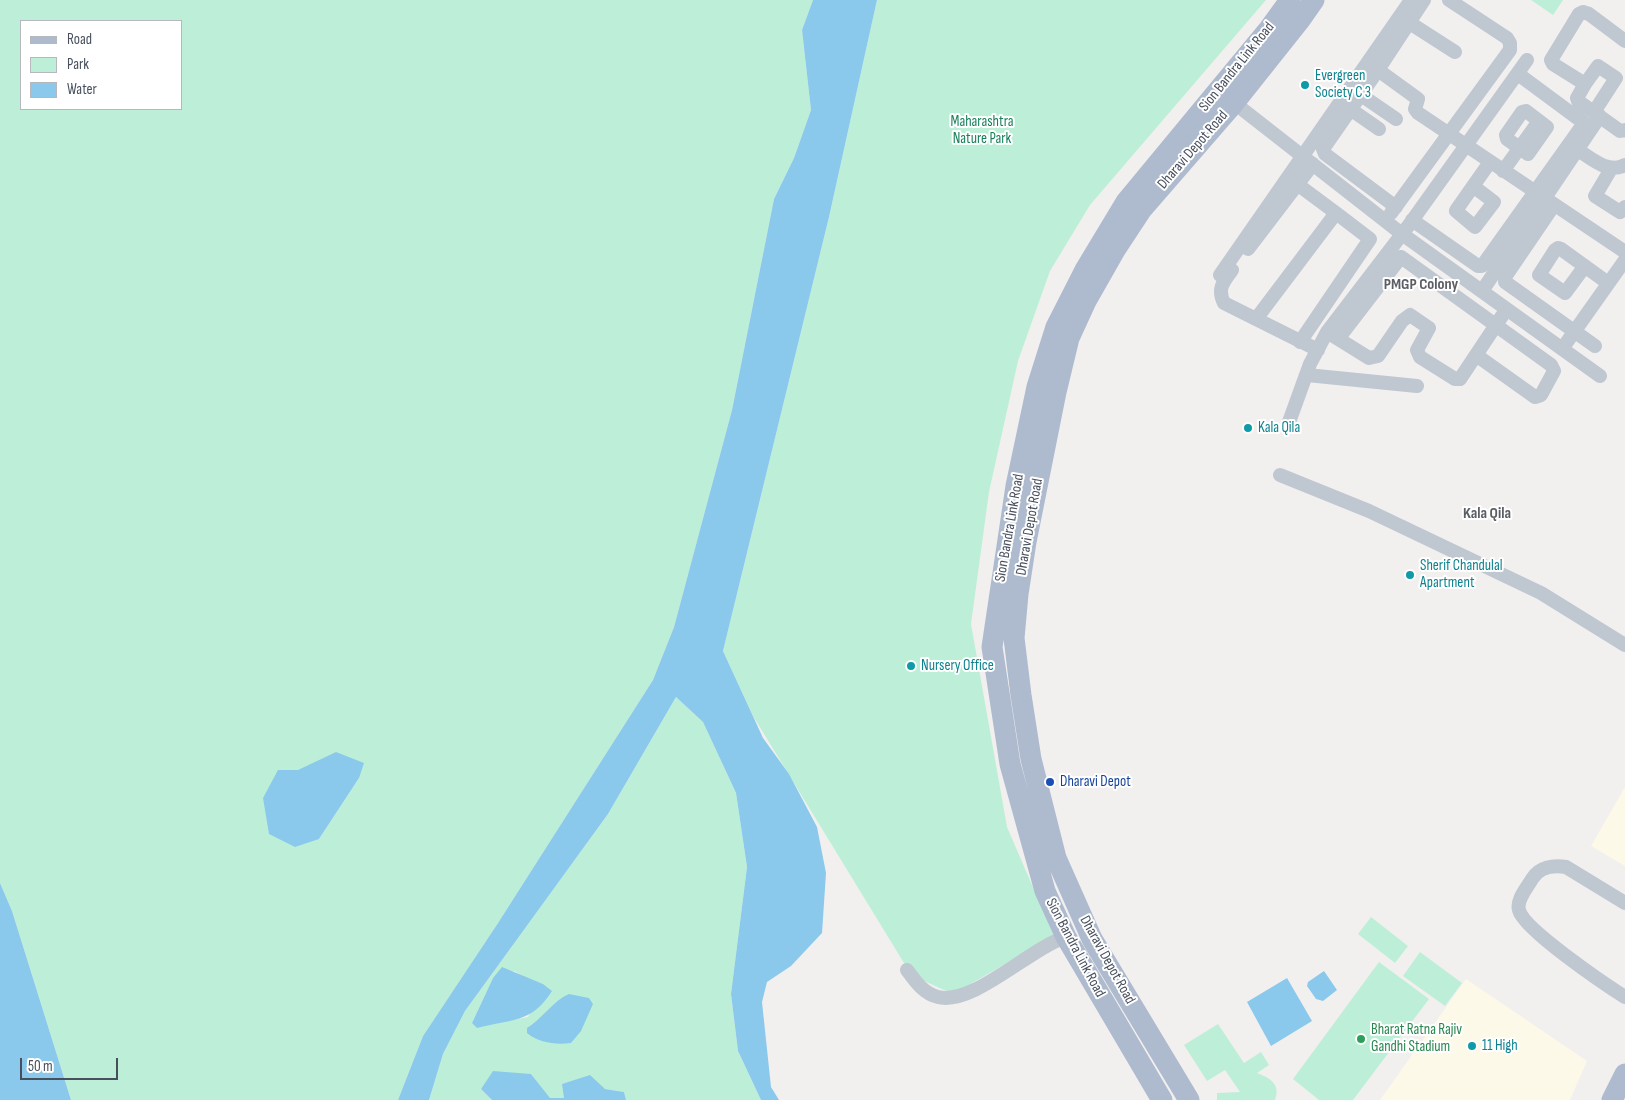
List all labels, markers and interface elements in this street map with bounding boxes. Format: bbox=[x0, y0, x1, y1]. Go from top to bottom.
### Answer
street label: Sion Bandra Link Road bbox=[1196, 19, 1278, 115]
legend bbox=[20, 20, 182, 110]
text: Road bbox=[67, 30, 92, 49]
text: Park bbox=[67, 55, 89, 74]
place label: Evergreen Society C 3 bbox=[1315, 67, 1371, 102]
marker: Evergreen Society C 3 bbox=[1299, 79, 1311, 91]
text: Water bbox=[67, 80, 97, 99]
street label: Dharavi Depot Road bbox=[1154, 107, 1232, 193]
park label: Maharashtra Nature Park bbox=[950, 113, 1014, 148]
district label: PMGP Colony bbox=[1384, 275, 1458, 295]
place label: Kala Qila bbox=[1258, 419, 1300, 437]
marker: Kala Qila bbox=[1242, 422, 1254, 434]
street label: Sion Bandra Link Road bbox=[992, 473, 1028, 583]
street label: Dharavi Depot Road bbox=[1013, 477, 1047, 577]
district label: Kala Qila bbox=[1463, 504, 1511, 524]
place label: Sherif Chandulal Apartment bbox=[1420, 557, 1502, 592]
marker: Sherif Chandulal Apartment bbox=[1404, 569, 1416, 581]
place label: Nursery Office bbox=[921, 657, 994, 675]
marker: Nursery Office bbox=[905, 660, 917, 672]
place label: Dharavi Depot bbox=[1060, 773, 1131, 791]
marker: Dharavi Depot bbox=[1044, 776, 1056, 788]
street label: Sion Bandra Link Road bbox=[1041, 895, 1109, 1001]
street label: Dharavi Depot Road bbox=[1075, 913, 1139, 1007]
place label: Bharat Ratna Rajiv Gandhi Stadium bbox=[1371, 1021, 1462, 1056]
marker: Bharat Ratna Rajiv Gandhi Stadium bbox=[1355, 1033, 1367, 1045]
place label: 11 High bbox=[1482, 1037, 1518, 1055]
marker: 11 High bbox=[1466, 1040, 1478, 1052]
scale bar bbox=[22, 1048, 120, 1080]
text: 50 m bbox=[28, 1057, 53, 1076]

